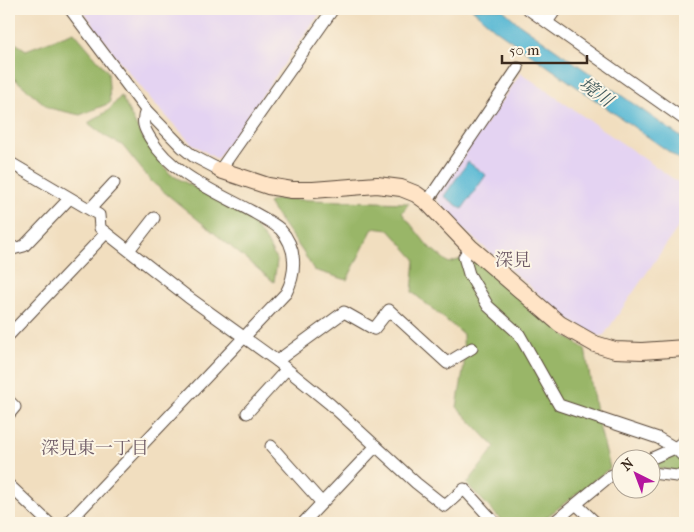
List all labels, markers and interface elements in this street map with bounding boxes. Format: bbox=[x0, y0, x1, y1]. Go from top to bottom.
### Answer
scale bar bbox=[502, 32, 586, 64]
text: 50 m bbox=[509, 41, 540, 59]
water label: 境川 bbox=[575, 73, 618, 113]
district label: 深見 bbox=[495, 250, 531, 271]
district label: 深見東一丁目 bbox=[41, 438, 149, 459]
north arrow bbox=[612, 450, 662, 500]
text: N bbox=[618, 455, 638, 475]

